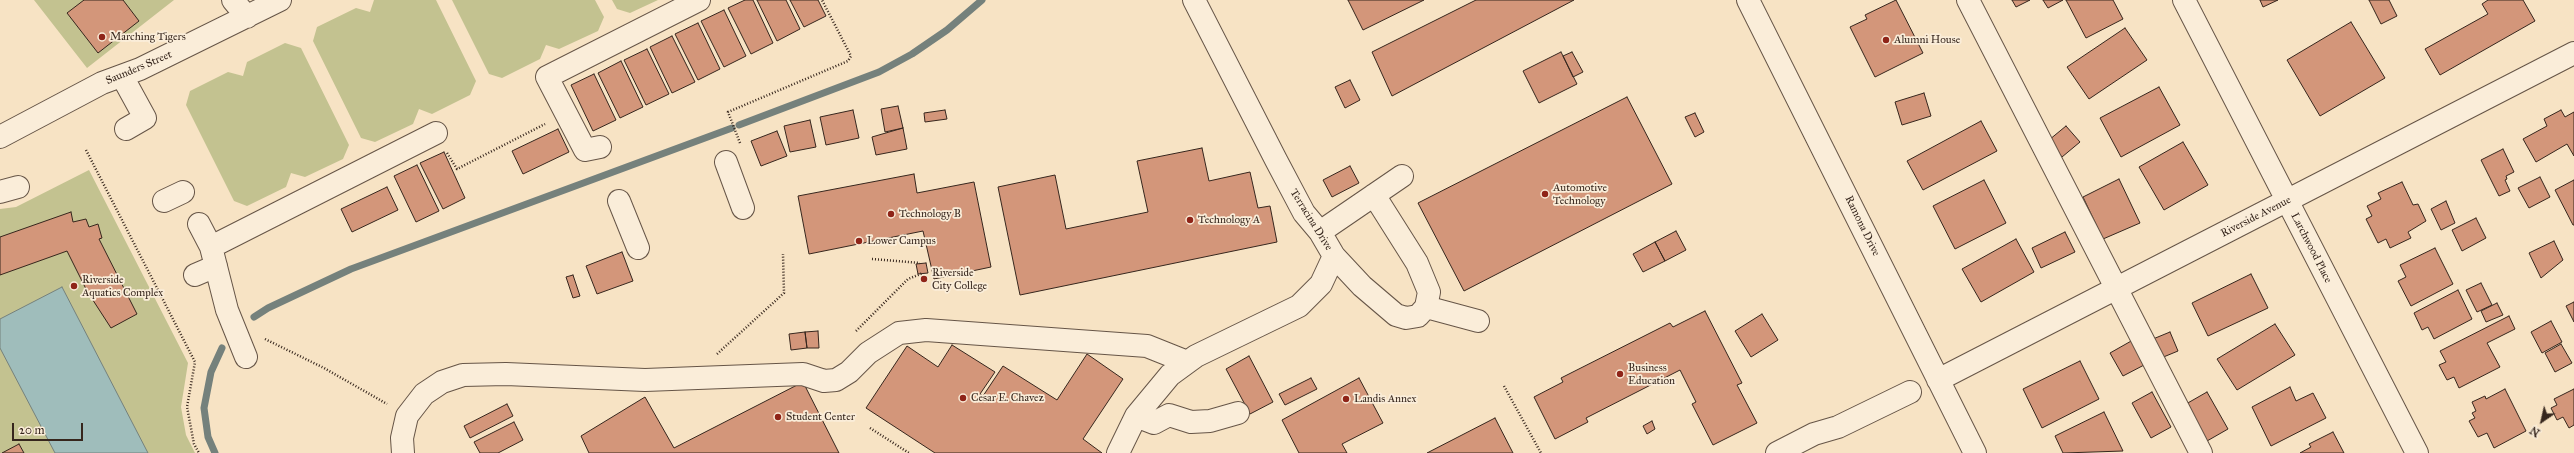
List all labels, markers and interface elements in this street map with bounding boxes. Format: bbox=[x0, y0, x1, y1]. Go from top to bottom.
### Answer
place label: Marching Tigers bbox=[110, 30, 186, 44]
marker: Marching Tigers bbox=[97, 32, 107, 42]
place label: Alumni House bbox=[1894, 33, 1960, 47]
marker: Alumni House bbox=[1881, 35, 1891, 45]
street label: Saunders Street bbox=[104, 48, 174, 88]
place label: Automotive Technology bbox=[1553, 181, 1607, 207]
street label: Terracina Drive bbox=[1287, 187, 1335, 253]
marker: Automotive Technology bbox=[1540, 189, 1550, 199]
street label: Ramona Drive bbox=[1842, 194, 1882, 258]
street label: Riverside Avenue bbox=[2219, 194, 2293, 240]
place label: Technology B bbox=[899, 207, 961, 221]
marker: Technology B bbox=[886, 209, 896, 219]
street label: Larchwood Place bbox=[2288, 211, 2334, 285]
place label: Technology A bbox=[1198, 213, 1260, 227]
marker: Technology A bbox=[1185, 215, 1195, 225]
place label: Lower Campus bbox=[867, 234, 936, 248]
marker: Lower Campus bbox=[854, 236, 864, 246]
place label: Riverside City College bbox=[932, 266, 987, 292]
place label: Riverside Aquatics Complex bbox=[82, 273, 163, 299]
marker: Riverside City College bbox=[919, 274, 929, 284]
marker: Riverside Aquatics Complex bbox=[69, 281, 79, 291]
place label: Business Education bbox=[1628, 361, 1675, 387]
marker: Business Education bbox=[1615, 369, 1625, 379]
place label: Cesar E. Chavez bbox=[971, 391, 1044, 405]
place label: Landis Annex bbox=[1354, 392, 1416, 406]
marker: Cesar E. Chavez bbox=[958, 393, 968, 403]
marker: Landis Annex bbox=[1341, 394, 1351, 404]
north arrow bbox=[2522, 401, 2562, 441]
place label: Student Center bbox=[786, 410, 855, 424]
marker: Student Center bbox=[773, 412, 783, 422]
scale bar bbox=[14, 415, 85, 441]
text: 20 m bbox=[19, 423, 45, 437]
text: N bbox=[2528, 423, 2543, 439]

